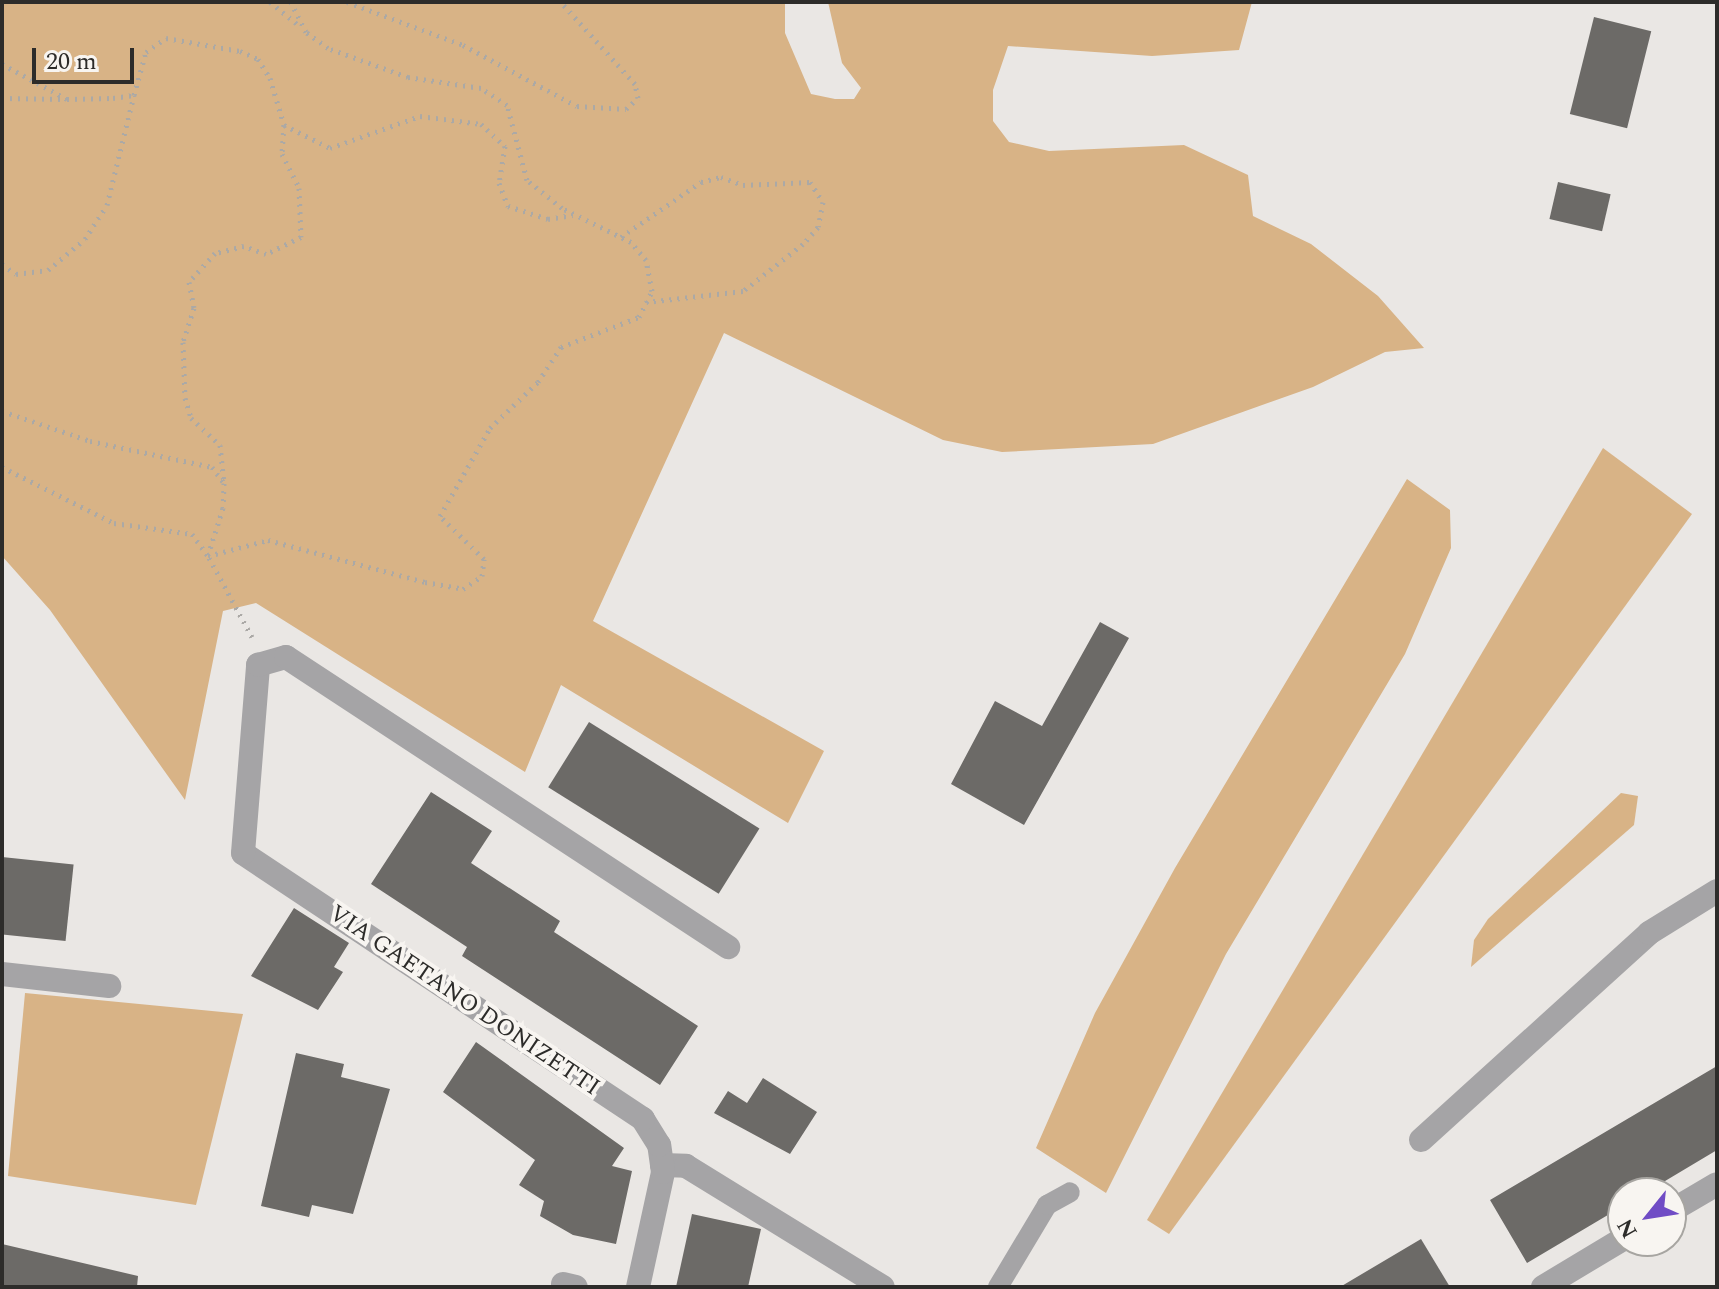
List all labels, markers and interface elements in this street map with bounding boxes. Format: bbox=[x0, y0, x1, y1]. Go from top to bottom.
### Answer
scale bar bbox=[36, 32, 138, 82]
text: 20 m bbox=[46, 44, 97, 80]
street label: VIA GAETANO DONIZETTI bbox=[323, 899, 605, 1103]
north arrow bbox=[1607, 1177, 1687, 1257]
text: N bbox=[1609, 1212, 1646, 1244]

